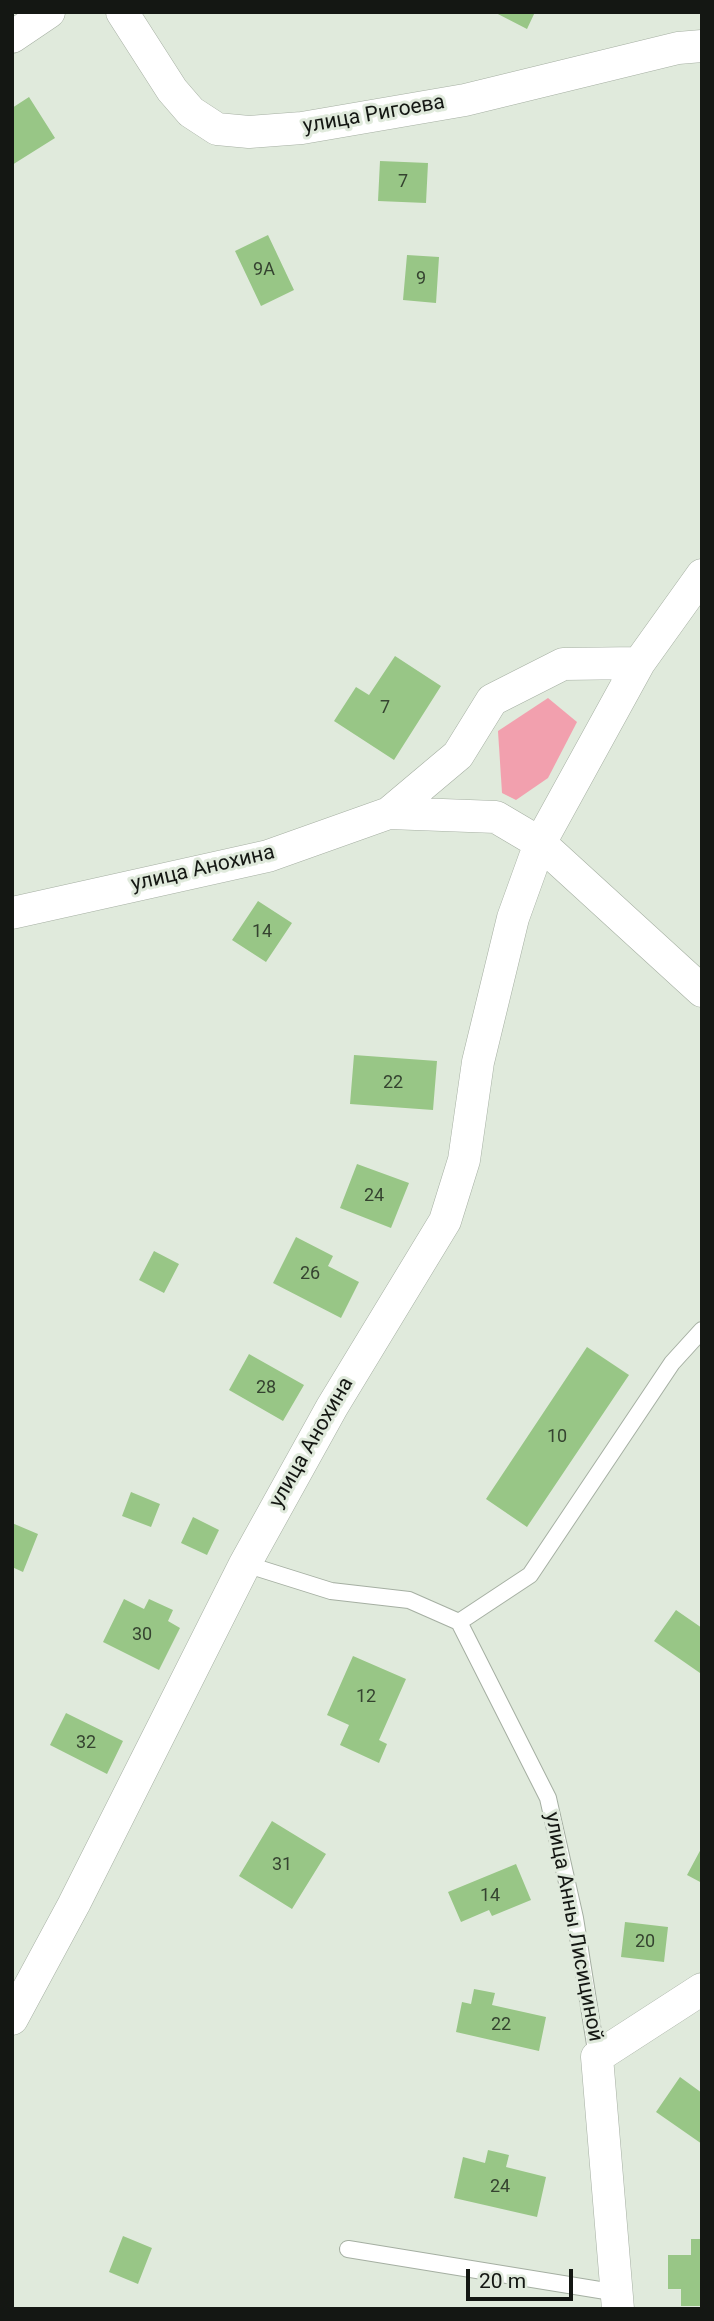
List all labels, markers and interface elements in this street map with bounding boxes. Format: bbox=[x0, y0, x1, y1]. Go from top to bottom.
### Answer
street label: улица Ригоева bbox=[301, 90, 447, 140]
house number: 7 bbox=[398, 171, 408, 193]
house number: 9А bbox=[253, 259, 275, 281]
house number: 9 bbox=[416, 268, 426, 290]
house number: 7 bbox=[380, 697, 390, 719]
street label: улица Анохина bbox=[129, 840, 277, 898]
house number: 14 bbox=[252, 921, 272, 943]
house number: 22 bbox=[383, 1072, 403, 1094]
house number: 24 bbox=[364, 1185, 384, 1207]
house number: 26 bbox=[300, 1263, 320, 1285]
street label: улица Анохина bbox=[264, 1373, 360, 1513]
house number: 28 bbox=[256, 1377, 276, 1399]
house number: 10 bbox=[547, 1426, 567, 1448]
house number: 30 bbox=[132, 1624, 152, 1646]
house number: 12 bbox=[356, 1686, 376, 1708]
house number: 32 bbox=[76, 1732, 96, 1754]
street label: улица Анны Лисициной bbox=[538, 1810, 608, 2044]
house number: 31 bbox=[272, 1854, 292, 1876]
house number: 14 bbox=[480, 1885, 500, 1907]
house number: 20 bbox=[635, 1931, 655, 1953]
house number: 22 bbox=[491, 2014, 511, 2036]
house number: 24 bbox=[490, 2176, 510, 2198]
scale bar bbox=[469, 2254, 576, 2298]
text: 20 m bbox=[479, 2269, 526, 2293]

